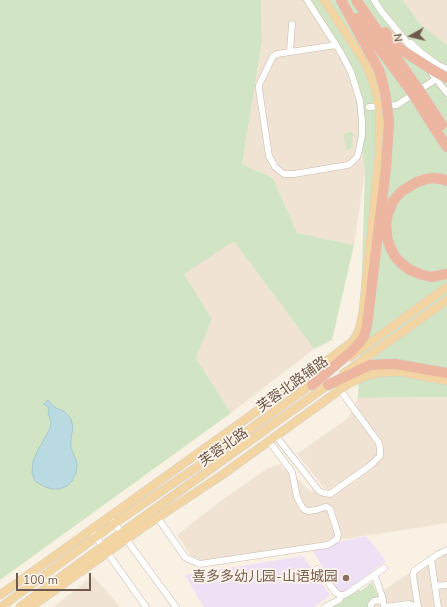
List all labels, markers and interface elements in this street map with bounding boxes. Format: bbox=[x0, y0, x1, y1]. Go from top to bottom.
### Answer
north arrow bbox=[391, 16, 431, 56]
text: N bbox=[391, 33, 407, 43]
street label: 芙蓉北路辅路 bbox=[254, 354, 332, 416]
street label: 芙蓉北路 bbox=[196, 425, 252, 471]
scale bar bbox=[18, 565, 93, 591]
place label: 喜多多幼儿园-山语城园 bbox=[192, 570, 338, 586]
text: 100 m bbox=[23, 572, 58, 588]
marker: 喜多多幼儿园-山语城园 bbox=[341, 573, 351, 583]

